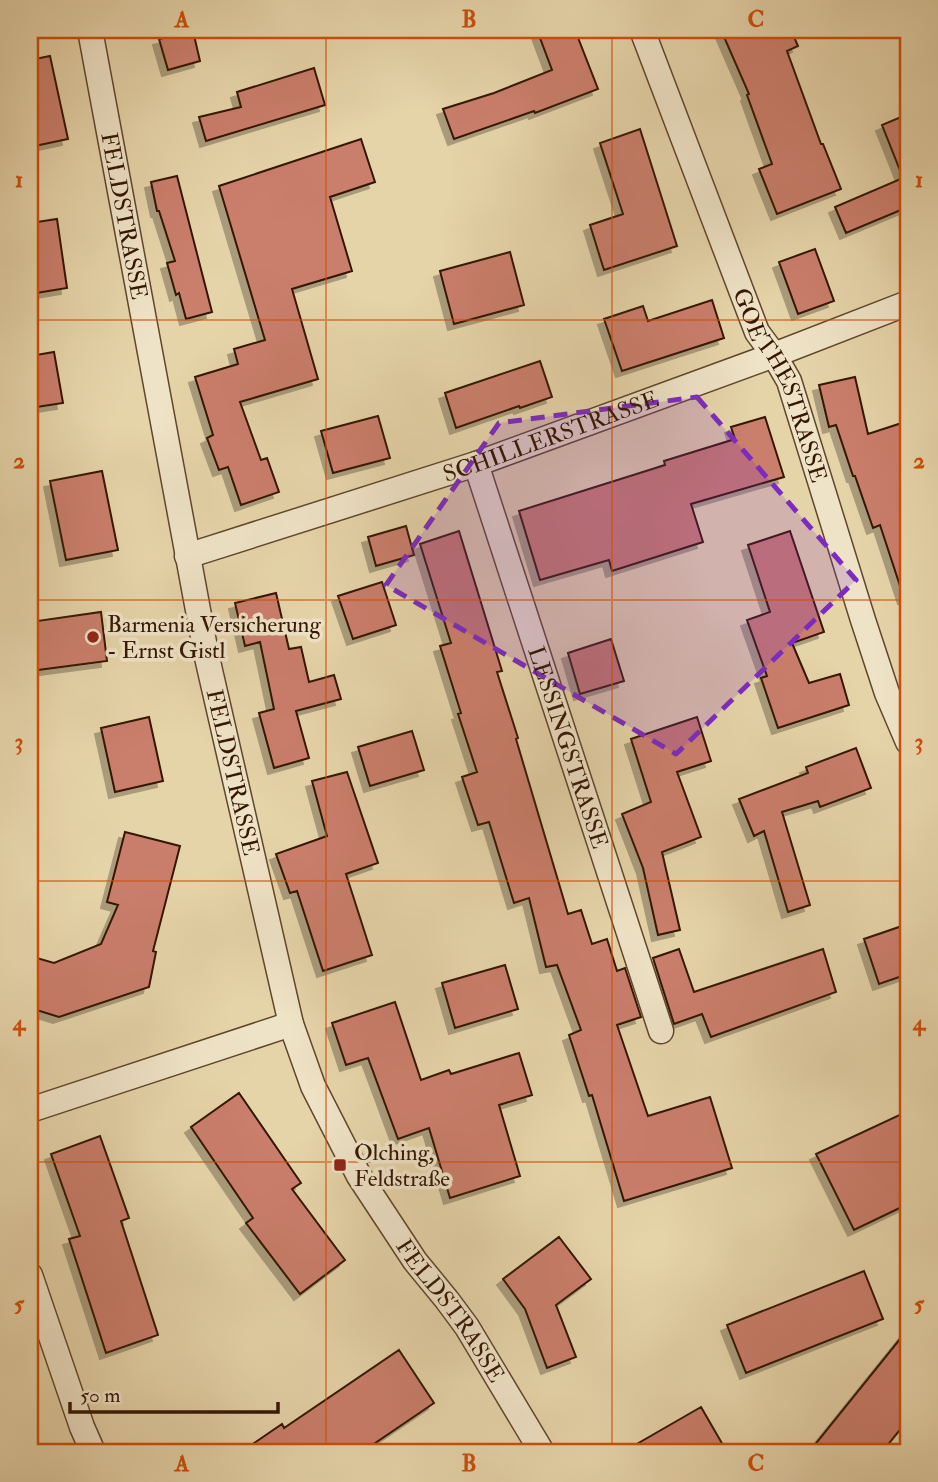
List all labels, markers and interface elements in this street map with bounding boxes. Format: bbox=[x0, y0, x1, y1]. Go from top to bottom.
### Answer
text: A bbox=[174, 5, 190, 34]
text: B bbox=[461, 5, 477, 34]
text: C bbox=[748, 5, 764, 34]
street label: FELDSTRASSE bbox=[95, 130, 154, 302]
text: 1 bbox=[15, 165, 23, 194]
text: 1 bbox=[915, 165, 923, 194]
street label: GOETHESTRASSE bbox=[727, 284, 834, 486]
street label: SCHILLERSTRASSE bbox=[439, 384, 663, 488]
text: 2 bbox=[13, 446, 25, 475]
text: 2 bbox=[913, 446, 925, 475]
place label: Barmenia Versicherung - Ernst Gistl bbox=[107, 610, 321, 665]
marker: Barmenia Versicherung - Ernst Gistl bbox=[85, 629, 101, 645]
street label: LESSINGSTRASSE bbox=[522, 643, 615, 852]
street label: FELDSTRASSE bbox=[200, 686, 266, 858]
text: 3 bbox=[15, 727, 23, 756]
text: 3 bbox=[915, 727, 923, 756]
text: 4 bbox=[12, 1008, 27, 1037]
text: 4 bbox=[912, 1008, 927, 1037]
place label: Olching, Feldstraße bbox=[354, 1138, 450, 1193]
marker: Olching, Feldstraße bbox=[332, 1157, 348, 1173]
street label: FELDSTRASSE bbox=[390, 1233, 511, 1387]
text: 5 bbox=[14, 1289, 25, 1318]
text: 5 bbox=[914, 1289, 925, 1318]
scale bar bbox=[70, 1370, 278, 1414]
text: 50 m bbox=[80, 1382, 121, 1409]
text: A bbox=[174, 1449, 190, 1478]
text: B bbox=[461, 1449, 477, 1478]
text: C bbox=[748, 1449, 764, 1478]

